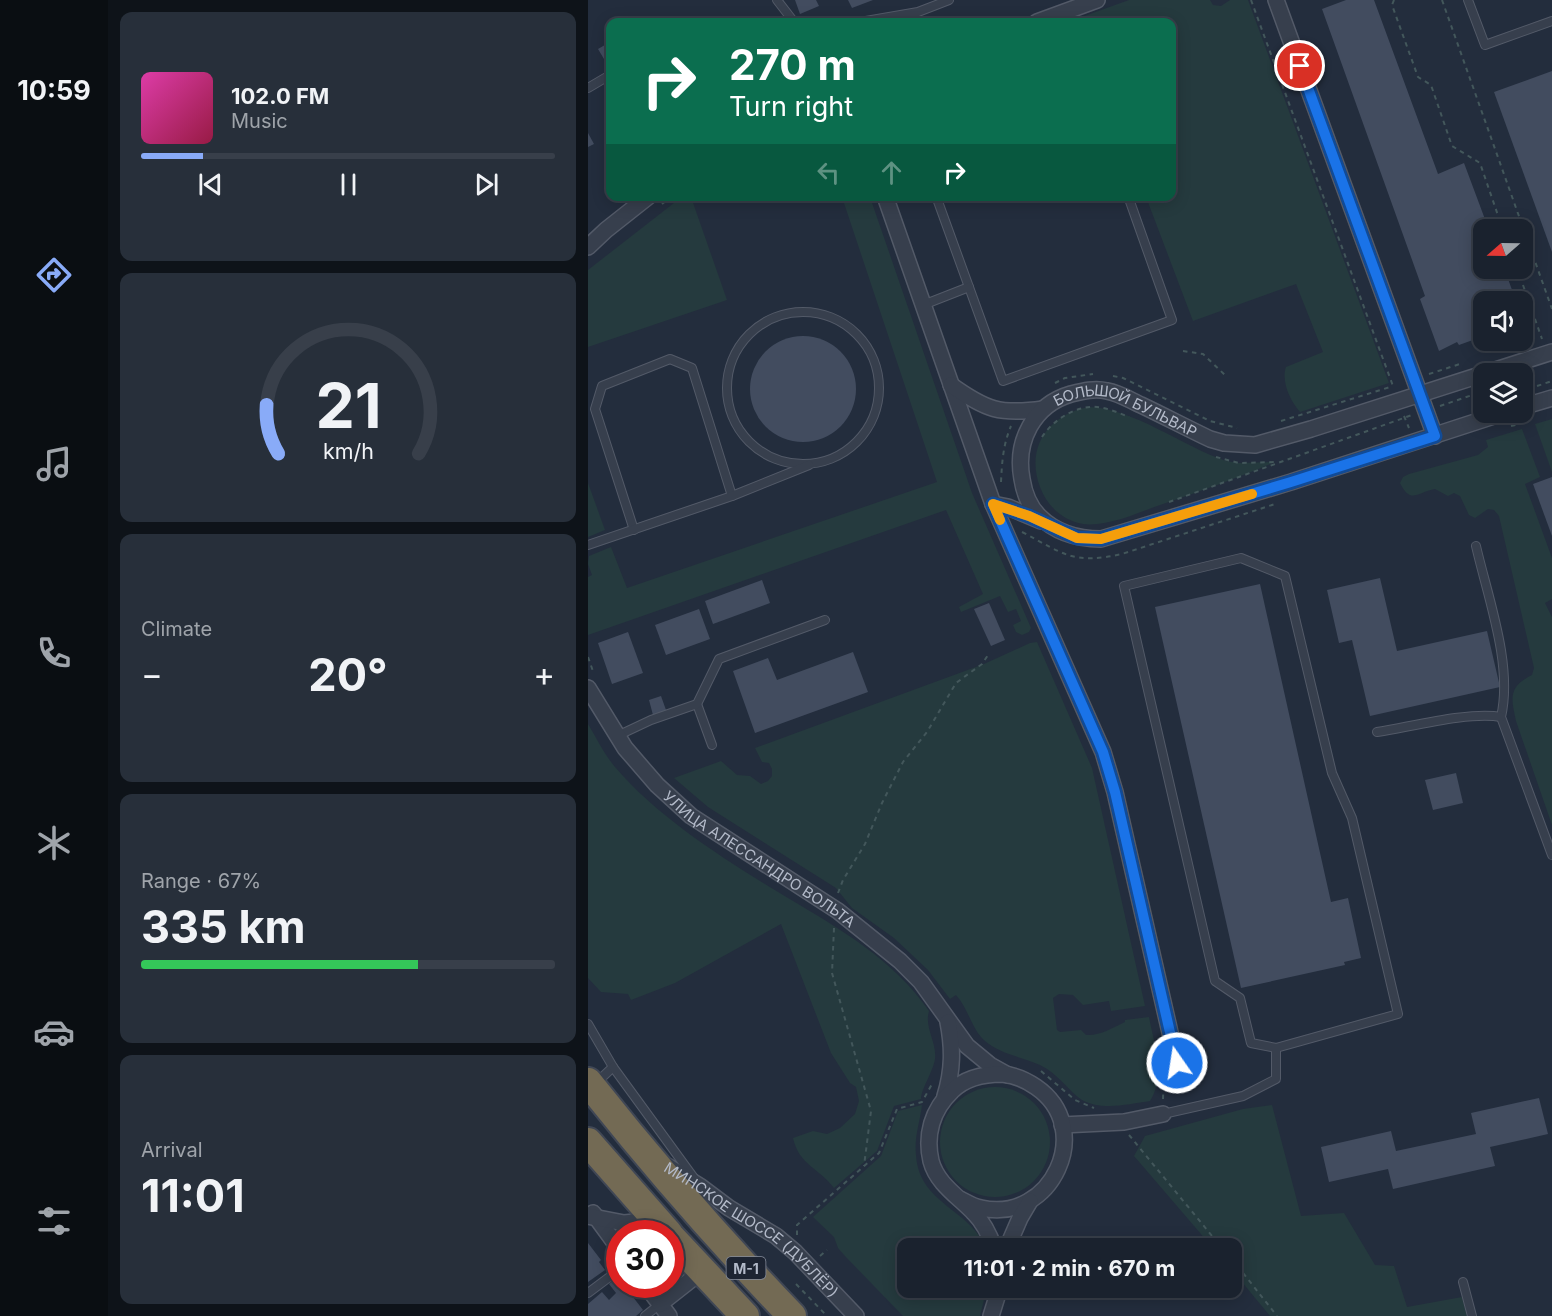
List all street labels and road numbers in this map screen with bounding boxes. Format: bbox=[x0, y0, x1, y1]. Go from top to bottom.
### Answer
street label: БОЛЬШОЙ БУЛЬВАР bbox=[1050, 380, 1201, 441]
street label: УЛИЦА АЛЕССАНДРО ВОЛЬТА bbox=[660, 786, 859, 931]
street label: МИНСКОЕ ШОССЕ (ДУБЛЁР) bbox=[661, 1157, 842, 1301]
road number: М-1 bbox=[726, 1257, 766, 1279]

